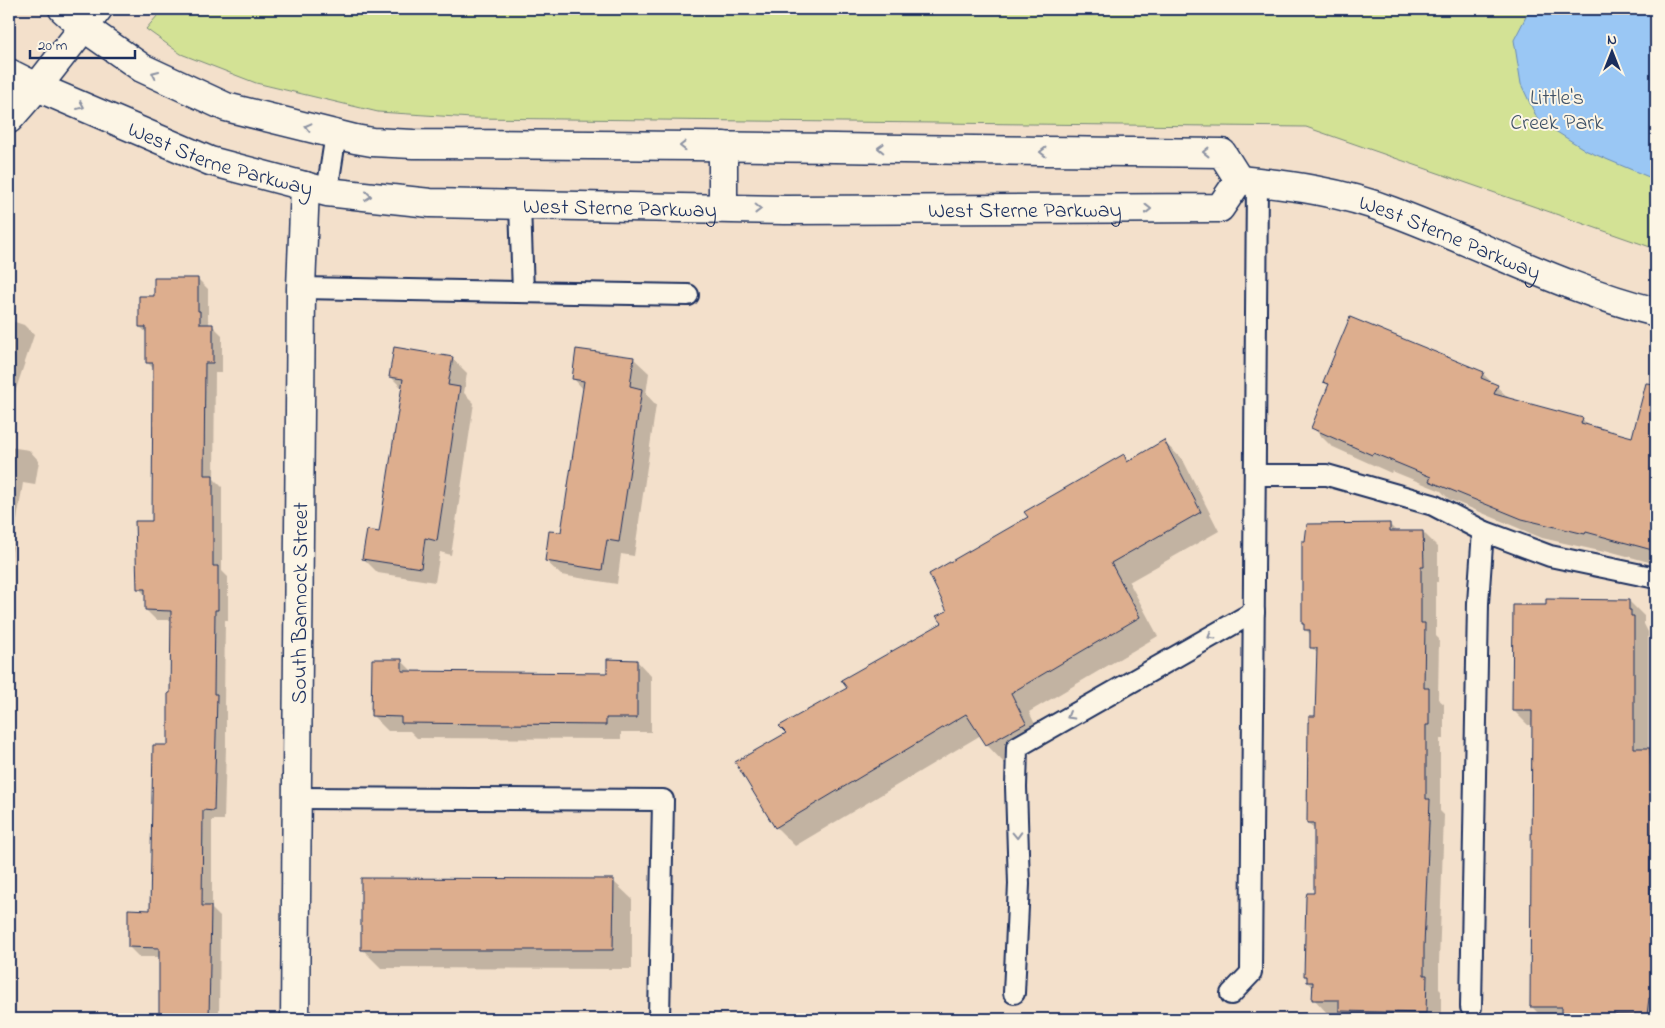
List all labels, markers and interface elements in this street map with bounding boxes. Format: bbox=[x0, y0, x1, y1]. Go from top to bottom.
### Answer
scale bar bbox=[30, 28, 135, 60]
north arrow bbox=[1588, 28, 1638, 78]
text: N bbox=[1607, 30, 1617, 51]
text: 20 m bbox=[38, 35, 68, 57]
one-way arrow bbox=[151, 70, 160, 80]
park label: Little's Creek Park bbox=[1510, 83, 1604, 140]
one-way arrow bbox=[76, 100, 85, 110]
street label: West Sterne Parkway bbox=[122, 115, 316, 208]
one-way arrow bbox=[304, 122, 313, 133]
one-way arrow bbox=[679, 141, 687, 151]
one-way arrow bbox=[877, 143, 884, 153]
one-way arrow bbox=[1039, 147, 1047, 157]
one-way arrow bbox=[1202, 147, 1210, 157]
street label: West Sterne Parkway bbox=[1355, 188, 1545, 291]
one-way arrow bbox=[365, 191, 373, 202]
street label: West Sterne Parkway bbox=[523, 192, 717, 229]
street label: West Sterne Parkway bbox=[928, 195, 1122, 229]
one-way arrow bbox=[754, 204, 762, 214]
one-way arrow bbox=[1144, 204, 1152, 214]
street label: South Bannock Street bbox=[285, 501, 318, 704]
one-way arrow bbox=[1208, 629, 1217, 639]
one-way arrow bbox=[1067, 710, 1076, 720]
one-way arrow bbox=[1012, 832, 1023, 840]

